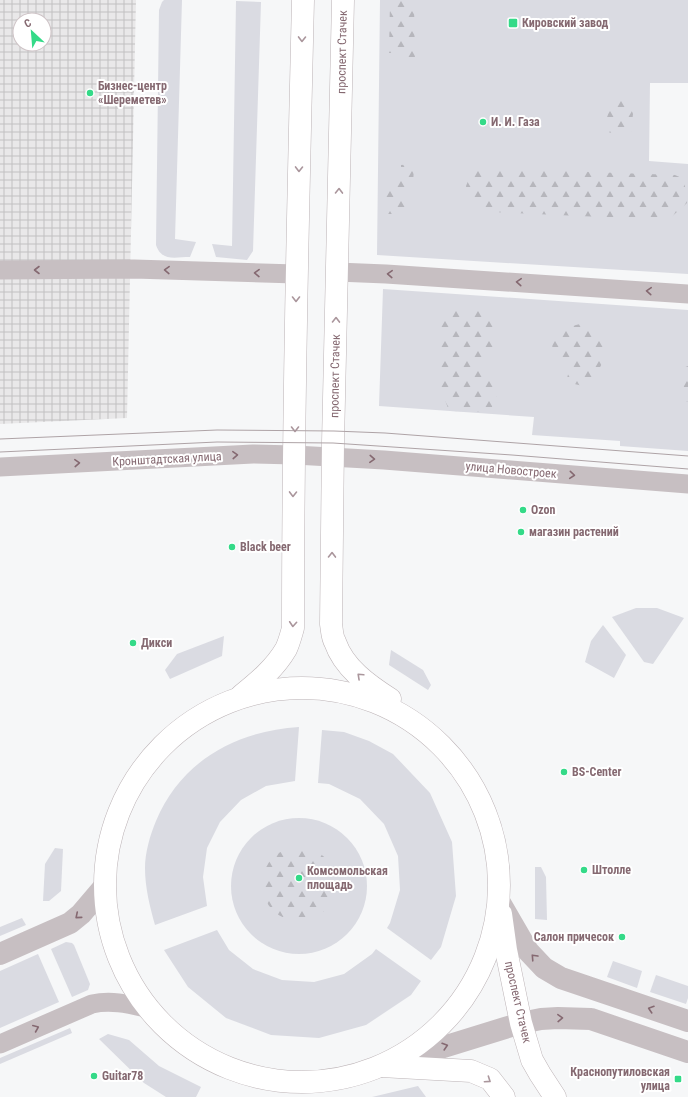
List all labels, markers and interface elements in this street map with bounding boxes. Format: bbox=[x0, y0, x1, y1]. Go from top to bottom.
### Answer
street label: проспект Стачек bbox=[334, 10, 350, 94]
north arrow bbox=[12, 12, 52, 52]
text: С bbox=[22, 16, 34, 31]
place label: Кировский завод bbox=[522, 16, 609, 30]
marker: Кировский завод bbox=[507, 17, 519, 29]
one-way arrow bbox=[298, 36, 306, 42]
place label: Бизнес-центр «Шереметев» bbox=[98, 79, 167, 107]
marker: Бизнес-центр «Шереметев» bbox=[85, 88, 95, 98]
place label: И. И. Газа bbox=[491, 115, 540, 129]
marker: И. И. Газа bbox=[478, 117, 488, 127]
one-way arrow bbox=[295, 166, 303, 172]
one-way arrow bbox=[334, 188, 343, 194]
one-way arrow bbox=[34, 266, 40, 274]
one-way arrow bbox=[164, 266, 170, 274]
one-way arrow bbox=[254, 268, 260, 277]
one-way arrow bbox=[387, 270, 393, 279]
one-way arrow bbox=[516, 278, 522, 287]
one-way arrow bbox=[646, 287, 652, 296]
one-way arrow bbox=[292, 296, 300, 302]
one-way arrow bbox=[332, 317, 340, 323]
street label: проспект Стачек bbox=[327, 334, 343, 418]
one-way arrow bbox=[291, 426, 299, 432]
street label: Кронштадтская улица bbox=[112, 449, 222, 469]
one-way arrow bbox=[232, 451, 238, 460]
one-way arrow bbox=[369, 455, 375, 464]
one-way arrow bbox=[74, 459, 80, 468]
street label: улица Новостроек bbox=[465, 459, 557, 481]
one-way arrow bbox=[569, 470, 575, 479]
one-way arrow bbox=[289, 491, 298, 497]
place label: Ozon bbox=[531, 503, 556, 517]
marker: Ozon bbox=[518, 505, 528, 515]
place label: магазин растений bbox=[529, 525, 619, 539]
marker: магазин растений bbox=[516, 527, 526, 537]
place label: Black beer bbox=[240, 540, 291, 554]
marker: Black beer bbox=[227, 542, 237, 552]
one-way arrow bbox=[328, 552, 336, 558]
one-way arrow bbox=[288, 621, 297, 627]
place label: Дикси bbox=[141, 636, 172, 650]
marker: Дикси bbox=[128, 638, 138, 648]
one-way arrow bbox=[357, 674, 365, 681]
place label: BS-Сеntеr bbox=[572, 765, 621, 779]
marker: BS-Сеntеr bbox=[559, 767, 569, 777]
place label: Штолле bbox=[592, 863, 631, 877]
place label: Комсомольская площадь bbox=[307, 864, 388, 892]
marker: Штолле bbox=[579, 865, 589, 875]
marker: Комсомольская площадь bbox=[294, 873, 304, 883]
one-way arrow bbox=[75, 912, 83, 919]
place label: Салон причесок bbox=[534, 930, 614, 944]
marker: Салон причесок bbox=[617, 932, 627, 942]
one-way arrow bbox=[531, 954, 538, 962]
street label: проспект Стачек bbox=[502, 960, 534, 1045]
one-way arrow bbox=[648, 1005, 655, 1013]
one-way arrow bbox=[557, 1014, 563, 1022]
one-way arrow bbox=[31, 1025, 39, 1033]
one-way arrow bbox=[442, 1042, 449, 1051]
place label: Краснопутиловская улица bbox=[570, 1065, 670, 1093]
place label: Guitar78 bbox=[102, 1069, 143, 1083]
marker: Guitar78 bbox=[89, 1071, 99, 1081]
marker: Краснопутиловская улица bbox=[673, 1074, 683, 1084]
one-way arrow bbox=[483, 1075, 490, 1082]

